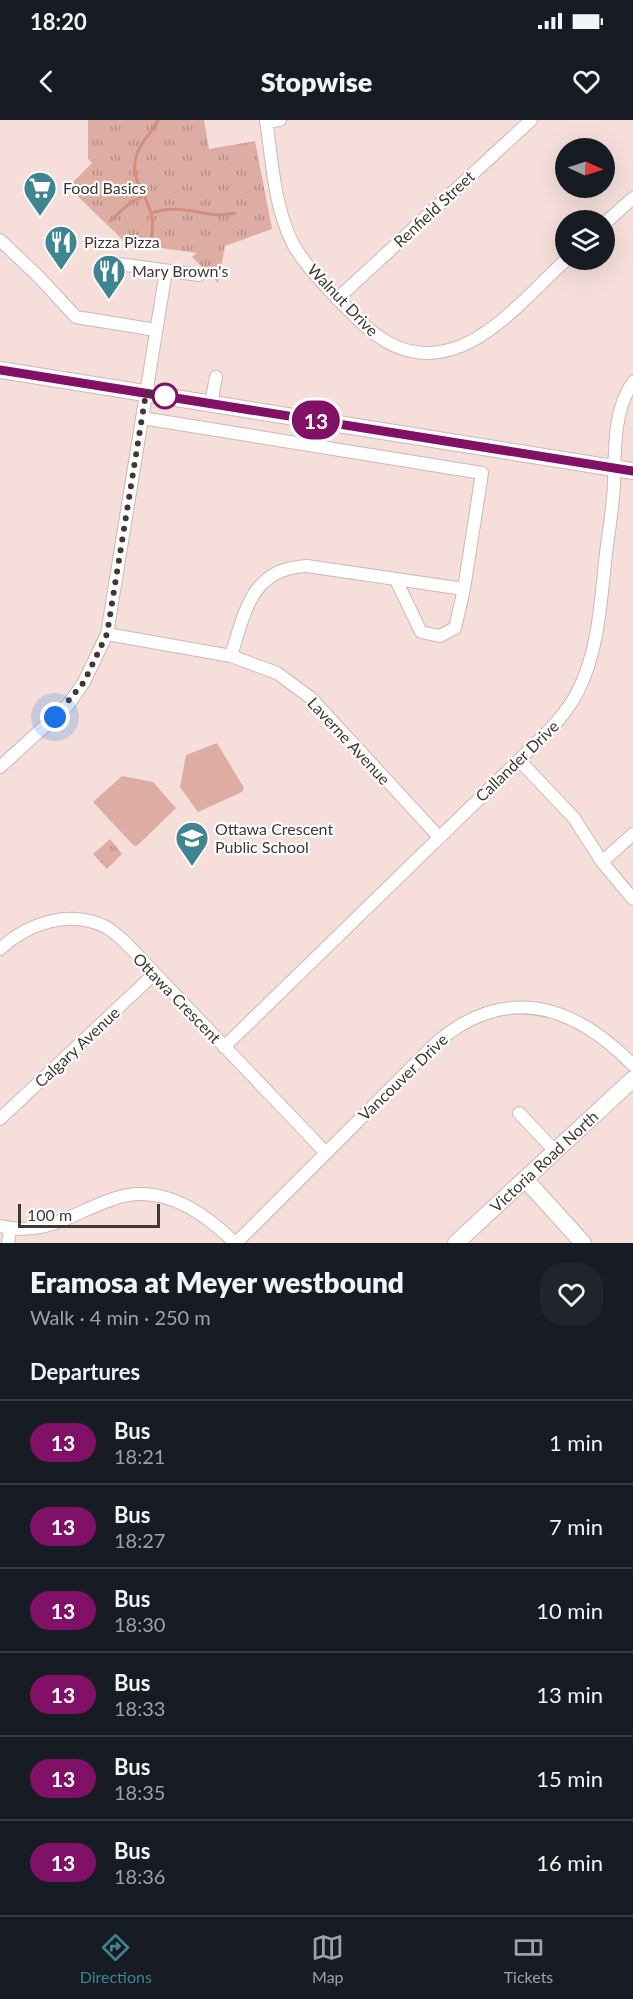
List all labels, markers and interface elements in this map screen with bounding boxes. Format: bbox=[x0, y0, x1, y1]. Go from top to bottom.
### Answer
text: 18:20 bbox=[30, 8, 87, 35]
icon: back bbox=[30, 65, 63, 98]
text: Stopwise bbox=[261, 65, 372, 98]
icon: heart bbox=[570, 65, 603, 98]
north arrow bbox=[555, 138, 615, 198]
map controls bbox=[555, 138, 615, 270]
street label: Renfield Street bbox=[389, 166, 478, 251]
supermarket icon: Food Basics bbox=[22, 170, 58, 217]
place label: Food Basics bbox=[63, 178, 146, 197]
button: layers bbox=[555, 210, 615, 270]
restaurant icon: Pizza Pizza bbox=[43, 224, 79, 271]
place label: Pizza Pizza bbox=[84, 232, 160, 251]
restaurant icon: Mary Brown's bbox=[91, 253, 127, 300]
street label: Walnut Drive bbox=[304, 260, 383, 340]
place label: Mary Brown's bbox=[132, 261, 228, 280]
unlabelled marker bbox=[152, 383, 178, 409]
line badge: 13 bbox=[289, 400, 343, 440]
text: 13 bbox=[304, 408, 328, 433]
street label: Laverne Avenue bbox=[304, 693, 395, 788]
your location bbox=[40, 702, 70, 732]
street label: Callander Drive bbox=[471, 716, 562, 805]
place label: Ottawa Crescent Public School bbox=[215, 819, 333, 856]
school or university icon: Ottawa Crescent Public School bbox=[174, 820, 210, 867]
street label: Ottawa Crescent bbox=[129, 949, 225, 1047]
street label: Calgary Avenue bbox=[30, 1003, 123, 1091]
street label: Vancouver Drive bbox=[354, 1029, 451, 1124]
street label: Victoria Road North bbox=[486, 1107, 601, 1216]
scale bar bbox=[18, 1201, 160, 1228]
text: 100 m bbox=[27, 1205, 72, 1224]
button: heart bbox=[540, 1263, 603, 1326]
text: Eramosa at Meyer westbound bbox=[30, 1265, 404, 1299]
text: Walk · 4 min · 250 m bbox=[30, 1305, 211, 1329]
text: Departures bbox=[30, 1358, 140, 1385]
text: Bus bbox=[114, 1417, 150, 1444]
text: 1 min bbox=[549, 1429, 603, 1456]
text: 13 bbox=[51, 1430, 75, 1455]
text: 18:21 bbox=[114, 1444, 165, 1468]
text: Bus bbox=[114, 1501, 150, 1528]
text: 7 min bbox=[549, 1513, 603, 1540]
text: 13 bbox=[51, 1514, 75, 1539]
text: 18:27 bbox=[114, 1528, 165, 1552]
text: Bus bbox=[114, 1585, 150, 1612]
text: 10 min bbox=[536, 1597, 603, 1624]
text: 13 bbox=[51, 1598, 75, 1623]
text: 18:30 bbox=[114, 1612, 165, 1636]
text: Bus bbox=[114, 1669, 150, 1696]
text: 13 min bbox=[536, 1681, 603, 1708]
text: 13 bbox=[51, 1682, 75, 1707]
text: 18:33 bbox=[114, 1696, 165, 1720]
text: Bus bbox=[114, 1753, 150, 1780]
text: 15 min bbox=[536, 1765, 603, 1792]
text: 13 bbox=[51, 1766, 75, 1791]
text: 18:35 bbox=[114, 1780, 165, 1804]
text: Bus bbox=[114, 1837, 150, 1864]
text: 16 min bbox=[536, 1849, 603, 1876]
text: 13 bbox=[51, 1850, 75, 1875]
text: 18:36 bbox=[114, 1864, 165, 1888]
tab: Directions bbox=[80, 1931, 152, 1986]
tab: Map bbox=[311, 1931, 344, 1986]
tab: Tickets bbox=[504, 1931, 553, 1986]

